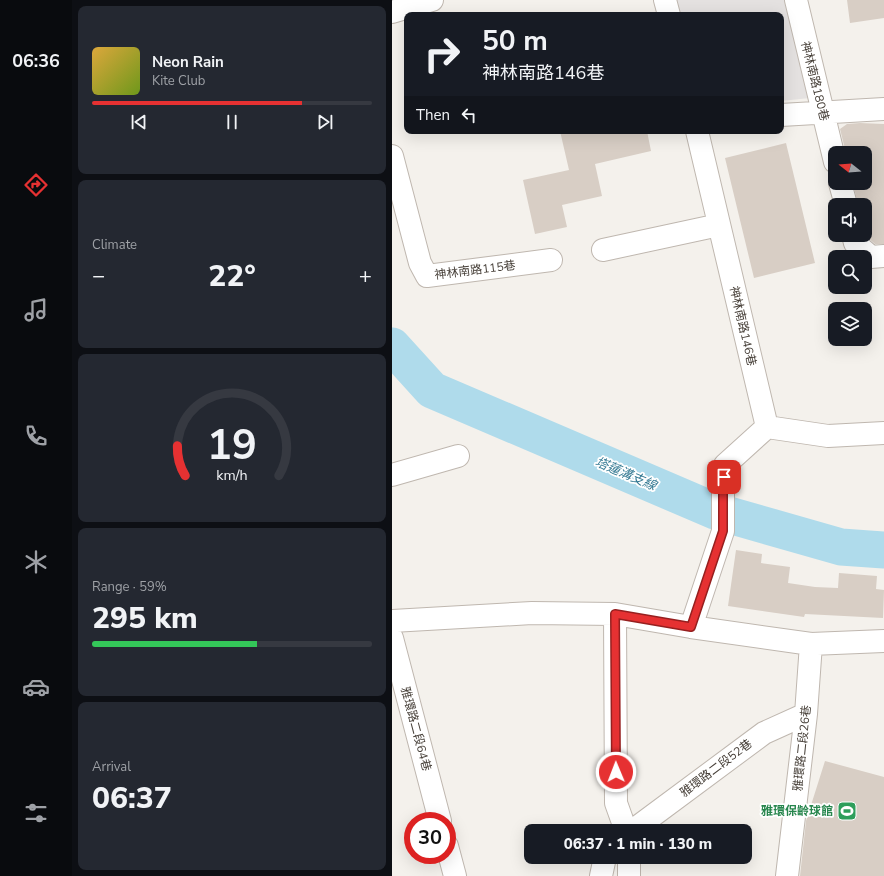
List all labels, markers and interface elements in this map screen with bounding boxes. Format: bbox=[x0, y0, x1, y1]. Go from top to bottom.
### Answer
text: 50 m bbox=[482, 22, 548, 60]
icon: right bbox=[416, 28, 468, 80]
street label: 神林南路180巷 bbox=[797, 39, 833, 123]
text: 06:36 bbox=[12, 49, 60, 73]
text: Neon Rain bbox=[152, 52, 224, 72]
text: 神林南路146巷 bbox=[482, 61, 604, 85]
text: Kite Club bbox=[152, 72, 205, 90]
icon: left bbox=[458, 104, 480, 126]
text: Then bbox=[416, 105, 450, 125]
icon: previous bbox=[128, 111, 150, 133]
icon: pause bbox=[221, 111, 243, 133]
icon: next bbox=[314, 111, 336, 133]
north arrow bbox=[828, 146, 872, 190]
map controls bbox=[828, 146, 872, 346]
icon: directions bbox=[22, 171, 50, 199]
button: sound bbox=[828, 198, 872, 242]
text: Climate bbox=[92, 236, 137, 254]
button: search bbox=[828, 250, 872, 294]
text: 22° bbox=[208, 256, 256, 297]
street label: 神林南路115巷 bbox=[434, 257, 516, 283]
text: − bbox=[92, 261, 105, 291]
text: + bbox=[359, 261, 372, 291]
street label: 神林南路146巷 bbox=[726, 284, 760, 368]
icon: music bbox=[22, 296, 50, 324]
button: layers bbox=[828, 302, 872, 346]
text: 19 bbox=[207, 417, 257, 474]
icon: phone bbox=[22, 422, 50, 450]
water label: 塔蓮溝支線 bbox=[592, 453, 661, 496]
pin bbox=[707, 460, 741, 494]
text: km/h bbox=[216, 466, 248, 485]
icon: arrive bbox=[713, 466, 735, 488]
icon: climate bbox=[22, 548, 50, 576]
text: Range · 59% bbox=[92, 578, 167, 596]
text: 295 km bbox=[92, 598, 198, 639]
icon: car bbox=[22, 673, 50, 701]
street label: 雅環路二段64巷 bbox=[397, 685, 435, 773]
street label: 雅環路二段26巷 bbox=[790, 704, 814, 792]
street label: 雅環路二段52巷 bbox=[677, 736, 755, 800]
position arrow bbox=[595, 751, 637, 793]
text: Arrival bbox=[92, 758, 131, 776]
text: 06:37 bbox=[92, 778, 172, 819]
icon: filters bbox=[22, 799, 50, 827]
sports icon: 雅環保齡球館 bbox=[836, 800, 858, 822]
place label: 雅環保齡球館 bbox=[761, 803, 833, 819]
speed limit sign: 30 bbox=[404, 812, 456, 864]
text: 06:37 · 1 min · 130 m bbox=[564, 834, 712, 854]

